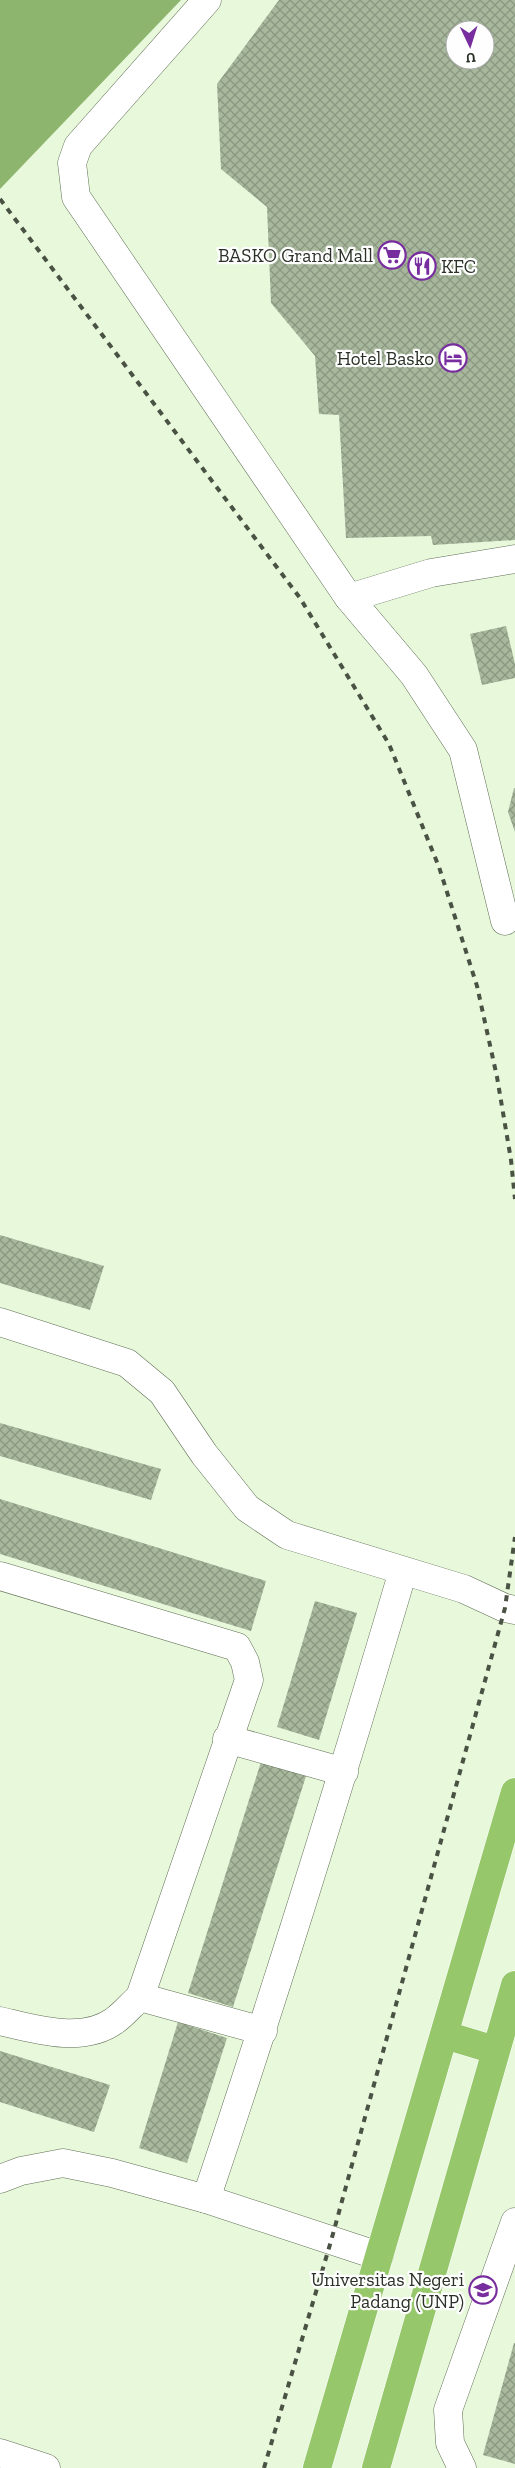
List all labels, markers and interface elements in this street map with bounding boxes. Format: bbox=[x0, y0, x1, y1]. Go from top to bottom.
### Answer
north arrow bbox=[445, 20, 495, 70]
text: U bbox=[465, 49, 476, 66]
supermarket icon: BASKO Grand Mall bbox=[377, 240, 407, 270]
place label: BASKO Grand Mall bbox=[218, 244, 373, 267]
restaurant icon: KFC bbox=[407, 251, 437, 281]
place label: KFC bbox=[441, 255, 476, 278]
hotel icon: Hotel Basko bbox=[438, 343, 468, 373]
place label: Hotel Basko bbox=[337, 347, 434, 370]
place label: Universitas Negeri Padang (UNP) bbox=[311, 2268, 464, 2313]
school or university icon: Universitas Negeri Padang (UNP) bbox=[468, 2275, 498, 2305]

